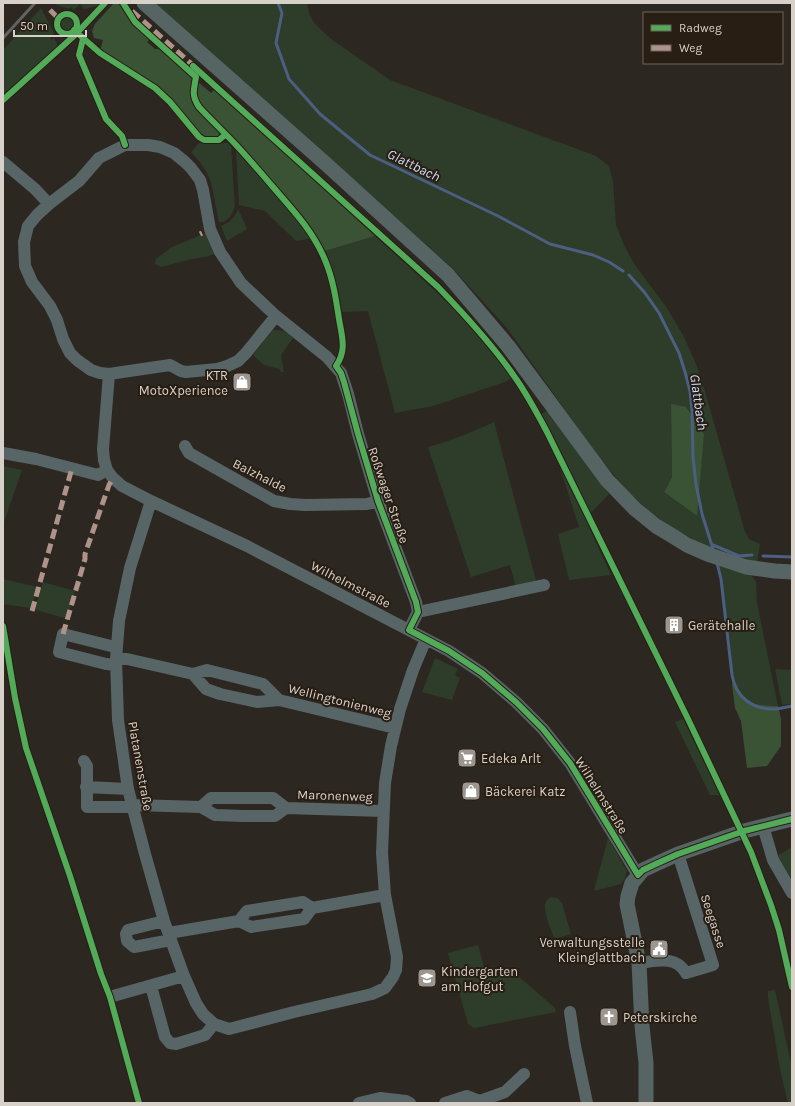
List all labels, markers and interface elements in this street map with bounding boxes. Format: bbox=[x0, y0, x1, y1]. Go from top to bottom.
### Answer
scale bar bbox=[14, 12, 86, 38]
legend bbox=[643, 12, 783, 64]
text: 50 m bbox=[20, 19, 48, 33]
text: Radweg bbox=[679, 21, 722, 35]
text: Weg bbox=[679, 41, 703, 55]
water label: Glattbach bbox=[385, 145, 443, 186]
place label: KTR MotoXperience bbox=[139, 368, 228, 398]
shop icon: KTR MotoXperience bbox=[231, 371, 253, 393]
water label: Glattbach bbox=[686, 373, 711, 431]
street label: Roßwager Straße bbox=[365, 445, 412, 545]
street label: Balzhalde bbox=[230, 456, 289, 495]
street label: Wilhelmstraße bbox=[308, 558, 394, 611]
building icon: Gerätehalle bbox=[663, 614, 685, 636]
place label: Gerätehalle bbox=[688, 618, 756, 633]
street label: Wellingtonienweg bbox=[287, 680, 394, 721]
street label: Platanenstraße bbox=[125, 720, 156, 812]
supermarket icon: Edeka Arlt bbox=[456, 747, 478, 769]
place label: Edeka Arlt bbox=[481, 751, 541, 766]
street label: Wilhelmstraße bbox=[572, 754, 631, 837]
shop icon: Bäckerei Katz bbox=[460, 780, 482, 802]
place label: Bäckerei Katz bbox=[485, 784, 565, 799]
street label: Maronenweg bbox=[297, 787, 374, 804]
street label: Seegasse bbox=[698, 892, 729, 950]
place label: Verwaltungsstelle Kleinglattbach bbox=[539, 935, 645, 965]
public building icon: Verwaltungsstelle Kleinglattbach bbox=[648, 938, 670, 960]
place label: Kindergarten am Hofgut bbox=[441, 964, 518, 994]
school or university icon: Kindergarten am Hofgut bbox=[416, 967, 438, 989]
church icon: Peterskirche bbox=[598, 1006, 620, 1028]
place label: Peterskirche bbox=[623, 1010, 697, 1025]

